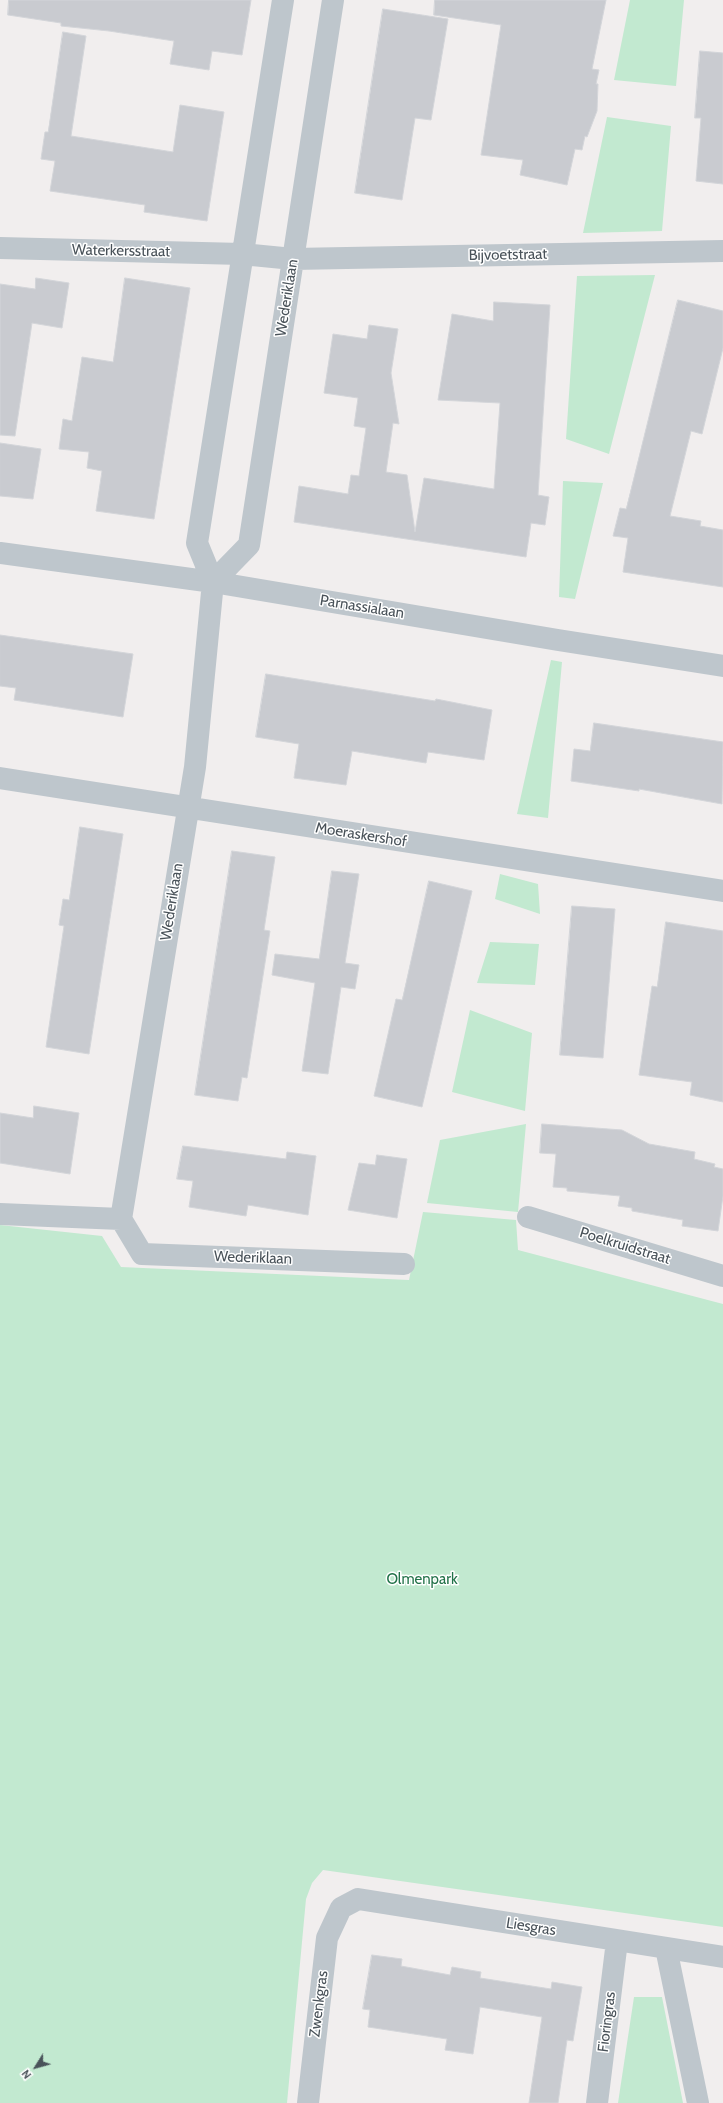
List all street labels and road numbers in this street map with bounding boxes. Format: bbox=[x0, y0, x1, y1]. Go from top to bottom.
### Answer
street label: Waterkersstraat bbox=[72, 241, 170, 261]
street label: Bijvoetstraat bbox=[469, 245, 547, 265]
street label: Wederiklaan bbox=[272, 258, 302, 338]
street label: Parnassialaan bbox=[319, 591, 405, 623]
street label: Moeraskershof bbox=[314, 819, 408, 851]
street label: Wederiklaan bbox=[157, 862, 187, 942]
street label: Poelkruidstraat bbox=[577, 1224, 673, 1268]
street label: Wederiklaan bbox=[214, 1248, 292, 1268]
street label: Liesgras bbox=[505, 1914, 557, 1940]
street label: Zwenkgras bbox=[306, 1970, 332, 2038]
street label: Fioringras bbox=[594, 1991, 620, 2053]

